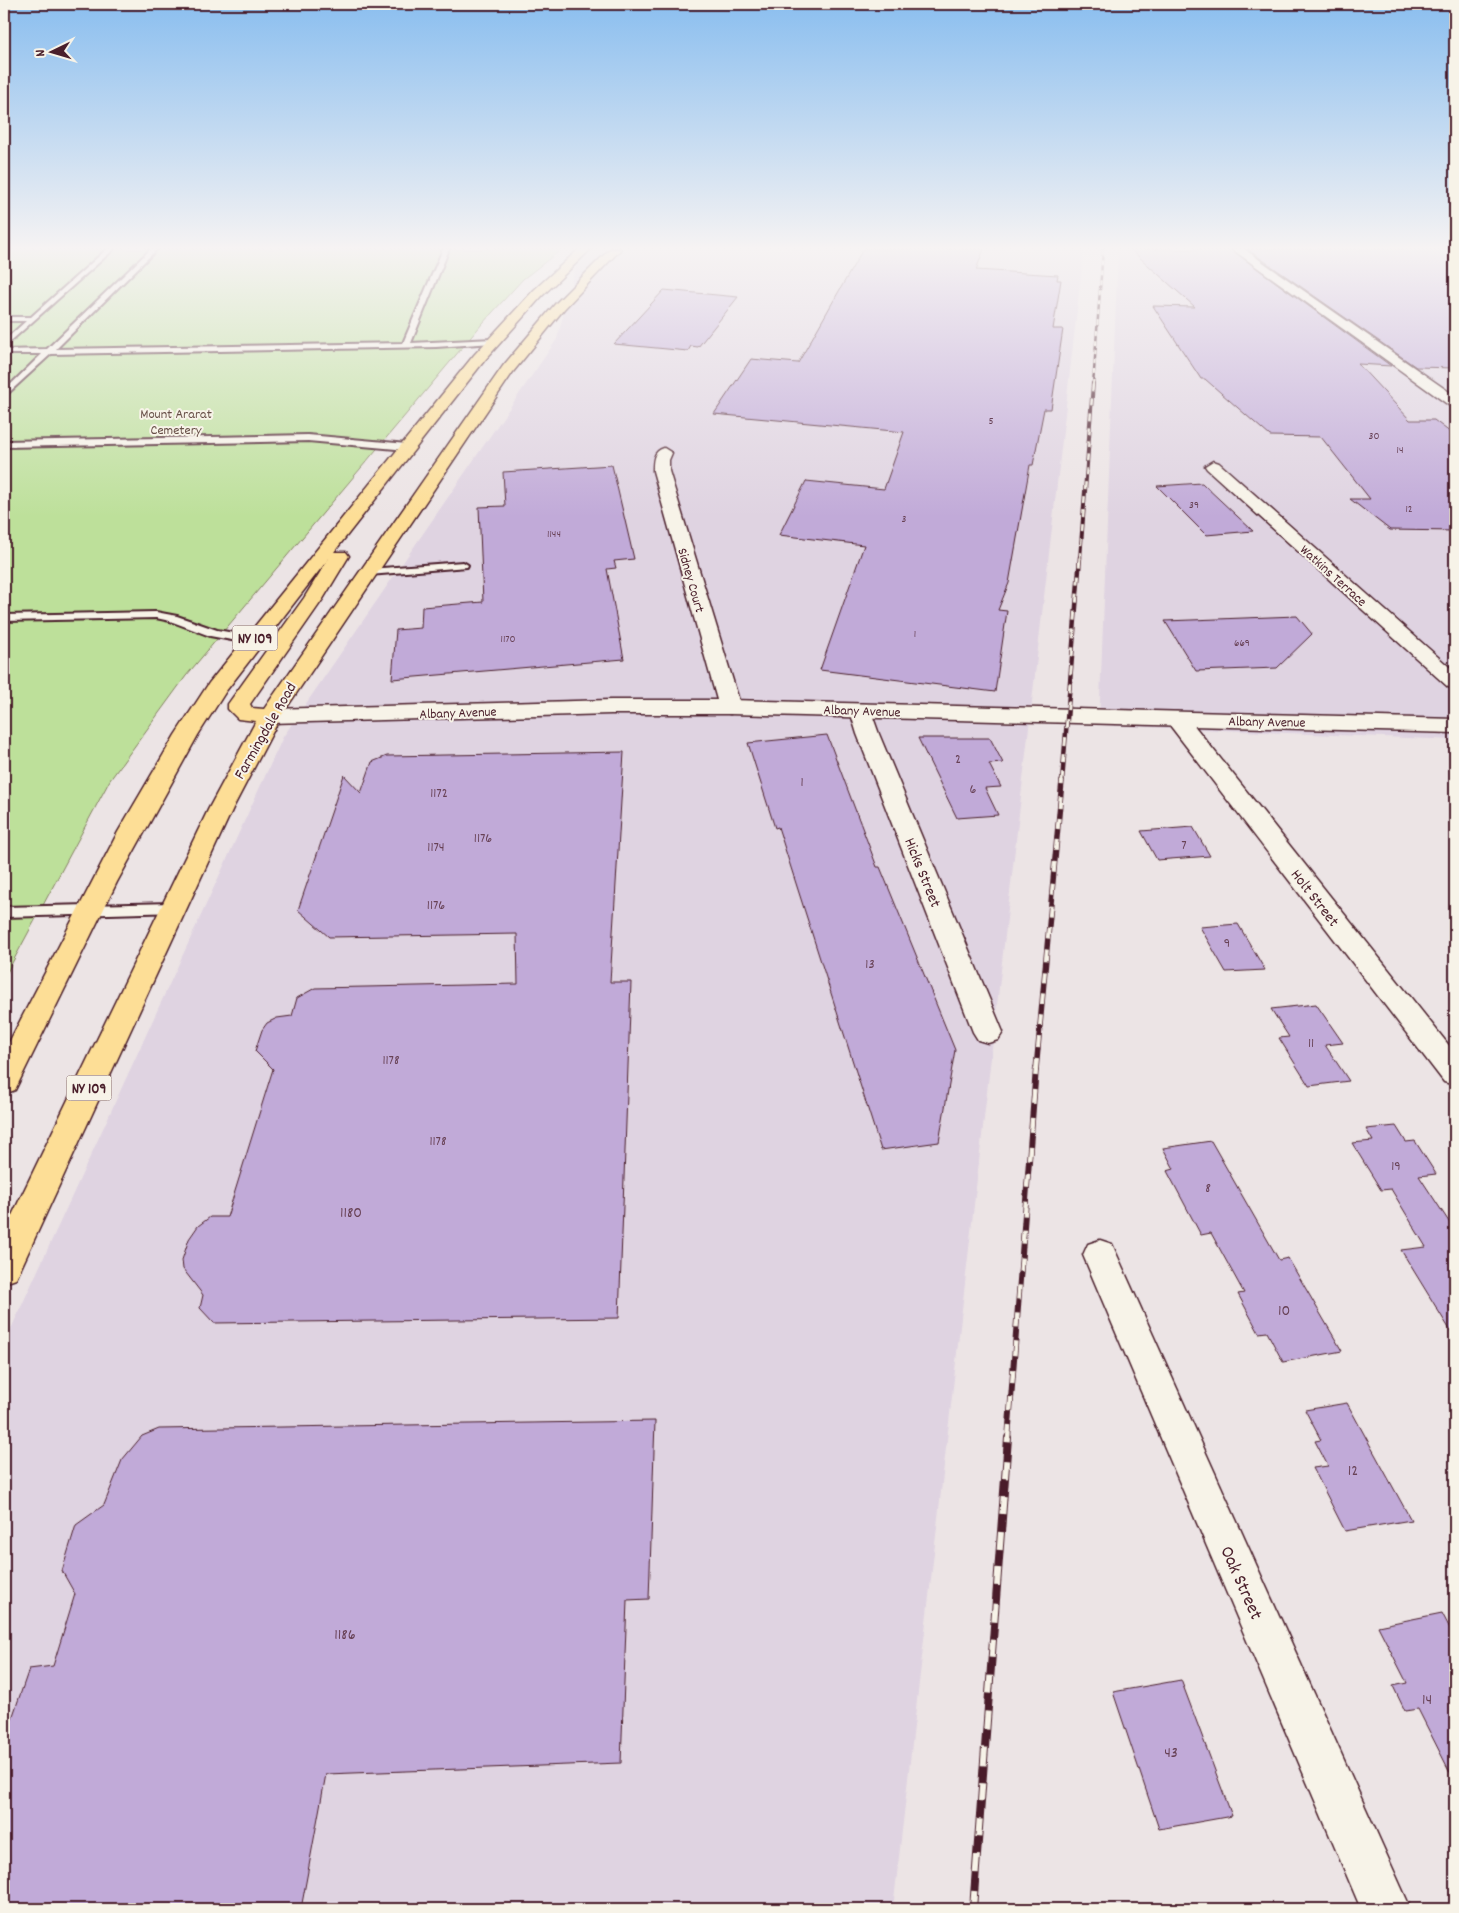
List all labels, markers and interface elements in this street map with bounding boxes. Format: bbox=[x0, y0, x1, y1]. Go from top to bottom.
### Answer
north arrow bbox=[28, 28, 78, 78]
text: N bbox=[31, 49, 51, 57]
park label: Mount Ararat Cemetery bbox=[140, 405, 212, 441]
house number: 5 bbox=[988, 414, 994, 430]
house number: 30 bbox=[1369, 429, 1379, 445]
house number: 14 bbox=[1397, 443, 1403, 459]
house number: 39 bbox=[1189, 498, 1199, 514]
house number: 12 bbox=[1405, 502, 1413, 518]
house number: 3 bbox=[902, 512, 907, 528]
house number: 1144 bbox=[547, 527, 561, 543]
street label: Watkins Terrace bbox=[1295, 541, 1371, 612]
street label: Sidney Court bbox=[671, 546, 709, 615]
road number: NY 109 bbox=[232, 626, 278, 650]
house number: 1 bbox=[914, 627, 916, 643]
house number: 1170 bbox=[500, 632, 516, 648]
house number: 669 bbox=[1234, 636, 1250, 652]
street label: Farmingdale Road bbox=[229, 679, 303, 784]
street label: Albany Avenue bbox=[823, 701, 901, 723]
street label: Albany Avenue bbox=[419, 703, 497, 725]
street label: Albany Avenue bbox=[1228, 712, 1306, 734]
house number: 2 bbox=[955, 750, 961, 770]
house number: 1 bbox=[800, 773, 804, 793]
house number: 6 bbox=[970, 780, 977, 800]
house number: 1172 bbox=[430, 784, 448, 804]
house number: 1176 bbox=[474, 829, 492, 849]
street label: Hicks Street bbox=[897, 835, 946, 911]
house number: 7 bbox=[1181, 836, 1187, 856]
house number: 1174 bbox=[427, 838, 445, 858]
street label: Holt Street bbox=[1284, 865, 1344, 932]
house number: 1176 bbox=[427, 896, 445, 916]
house number: 9 bbox=[1224, 934, 1230, 954]
house number: 13 bbox=[865, 955, 875, 975]
house number: 11 bbox=[1308, 1034, 1314, 1054]
house number: 1178 bbox=[382, 1051, 400, 1071]
road number: NY 109 bbox=[66, 1076, 112, 1100]
house number: 1178 bbox=[429, 1132, 447, 1152]
house number: 19 bbox=[1391, 1157, 1401, 1177]
house number: 8 bbox=[1205, 1179, 1211, 1199]
house number: 1180 bbox=[340, 1202, 362, 1225]
house number: 10 bbox=[1278, 1300, 1290, 1323]
house number: 12 bbox=[1348, 1460, 1358, 1483]
street label: Oak Street bbox=[1212, 1542, 1268, 1625]
house number: 1186 bbox=[334, 1624, 356, 1647]
house number: 14 bbox=[1422, 1689, 1432, 1712]
house number: 43 bbox=[1164, 1742, 1178, 1765]

